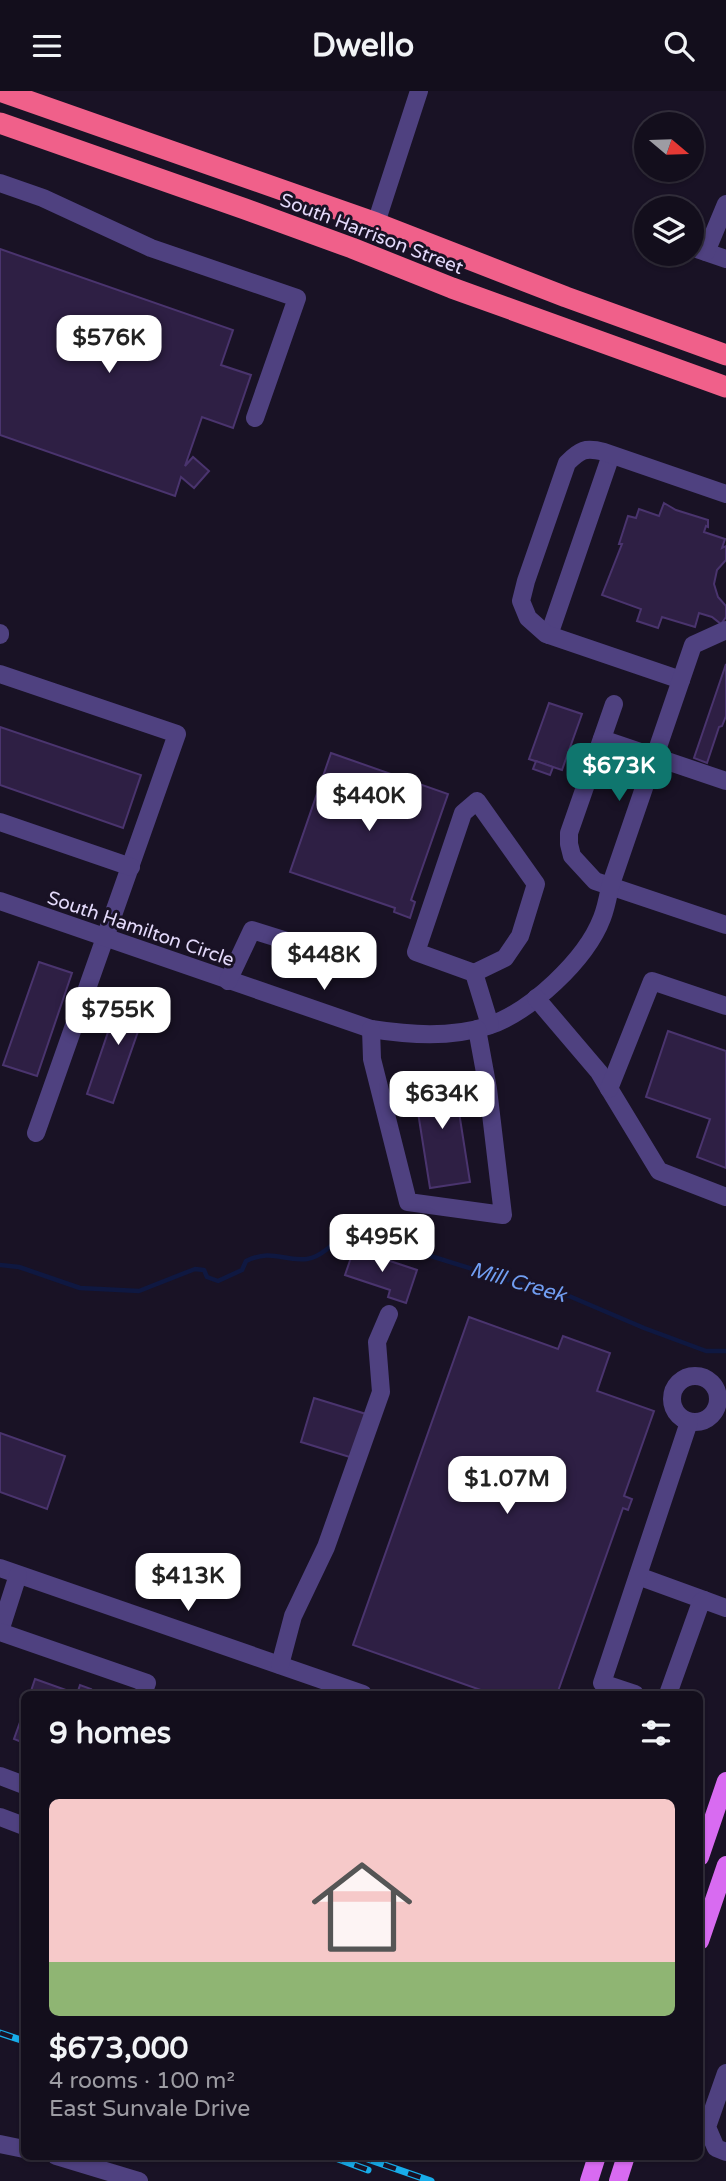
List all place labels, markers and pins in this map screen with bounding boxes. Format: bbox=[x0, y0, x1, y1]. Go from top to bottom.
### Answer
pin: $576K bbox=[60, 315, 158, 375]
pin: $673K bbox=[570, 743, 668, 803]
pin: $440K bbox=[320, 773, 418, 833]
pin: $448K bbox=[275, 933, 373, 992]
pin: $755K bbox=[69, 988, 167, 1047]
pin: $634K bbox=[393, 1072, 491, 1131]
pin: $495K bbox=[333, 1215, 431, 1274]
pin: $1.07M bbox=[450, 1457, 564, 1516]
pin: $413K bbox=[139, 1553, 237, 1613]

